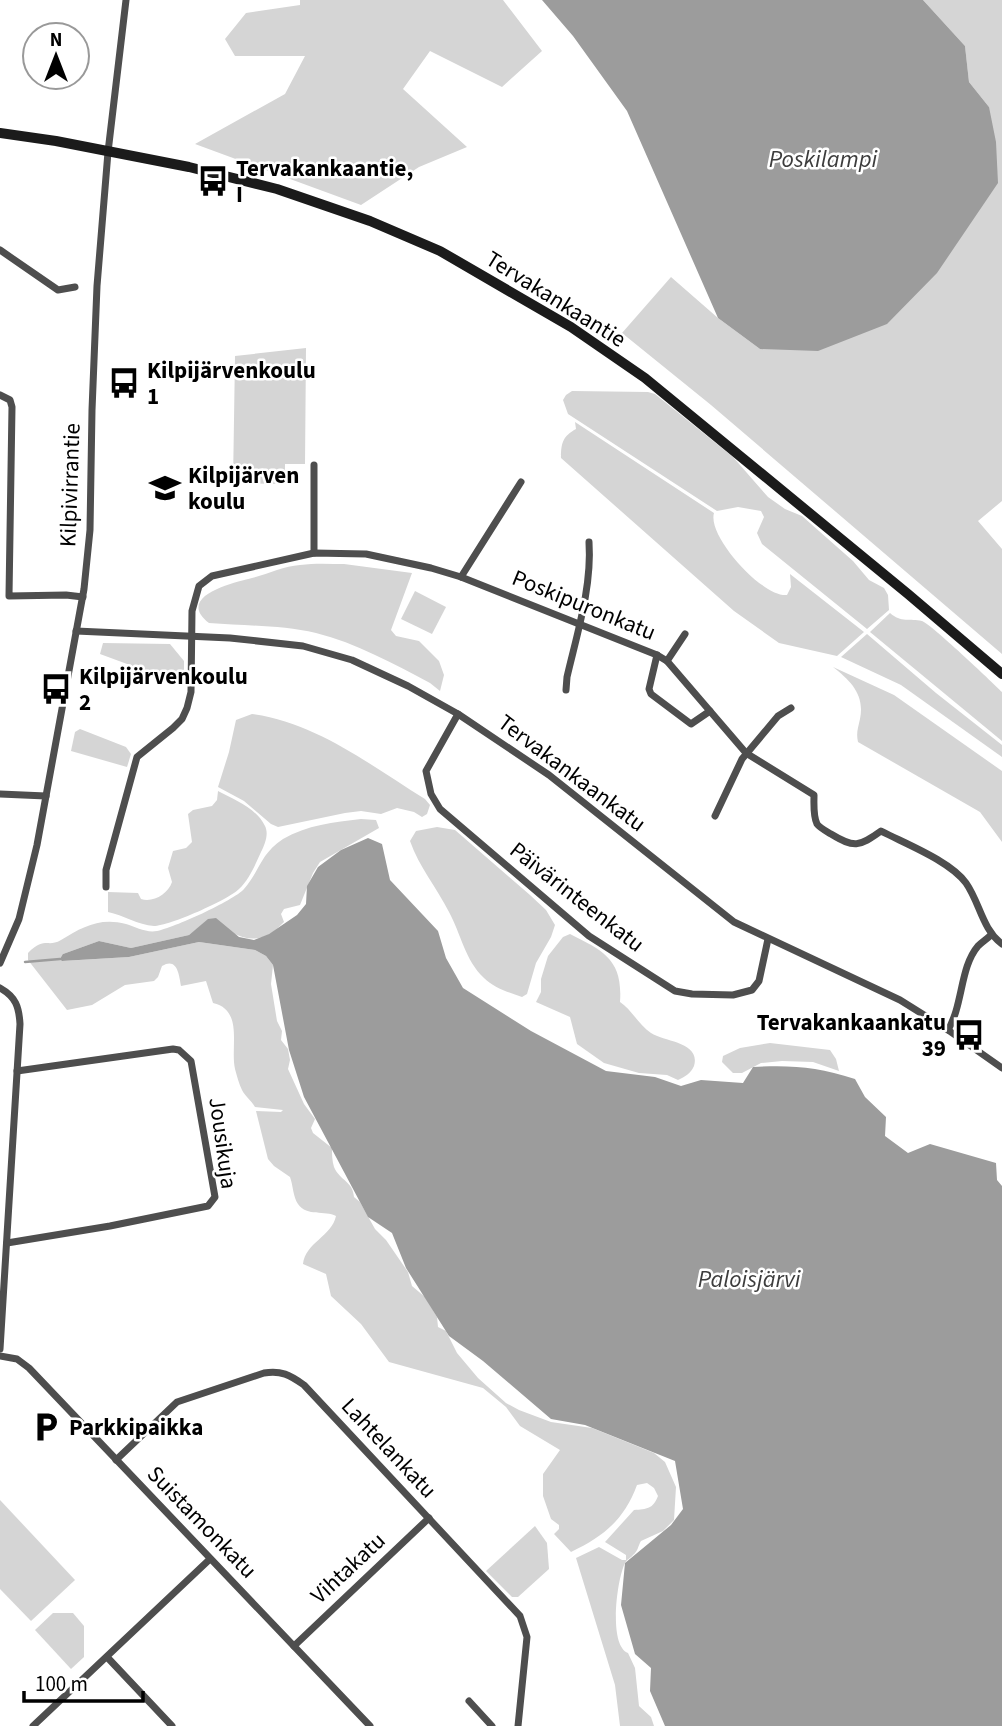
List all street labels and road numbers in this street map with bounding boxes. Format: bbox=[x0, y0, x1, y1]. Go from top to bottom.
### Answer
street label: Tervakankaantie bbox=[480, 243, 632, 355]
street label: Kilpivirrantie bbox=[51, 422, 89, 548]
street label: Poskipuronkatu bbox=[507, 561, 661, 649]
street label: Tervakankaankatu bbox=[491, 706, 653, 840]
street label: Päivärinteenkatu bbox=[503, 834, 651, 960]
street label: Jousikuja bbox=[200, 1095, 246, 1191]
street label: Lahtelankatu bbox=[334, 1390, 444, 1506]
street label: Suistamonkatu bbox=[140, 1458, 264, 1586]
street label: Vihtakatu bbox=[303, 1525, 393, 1611]

